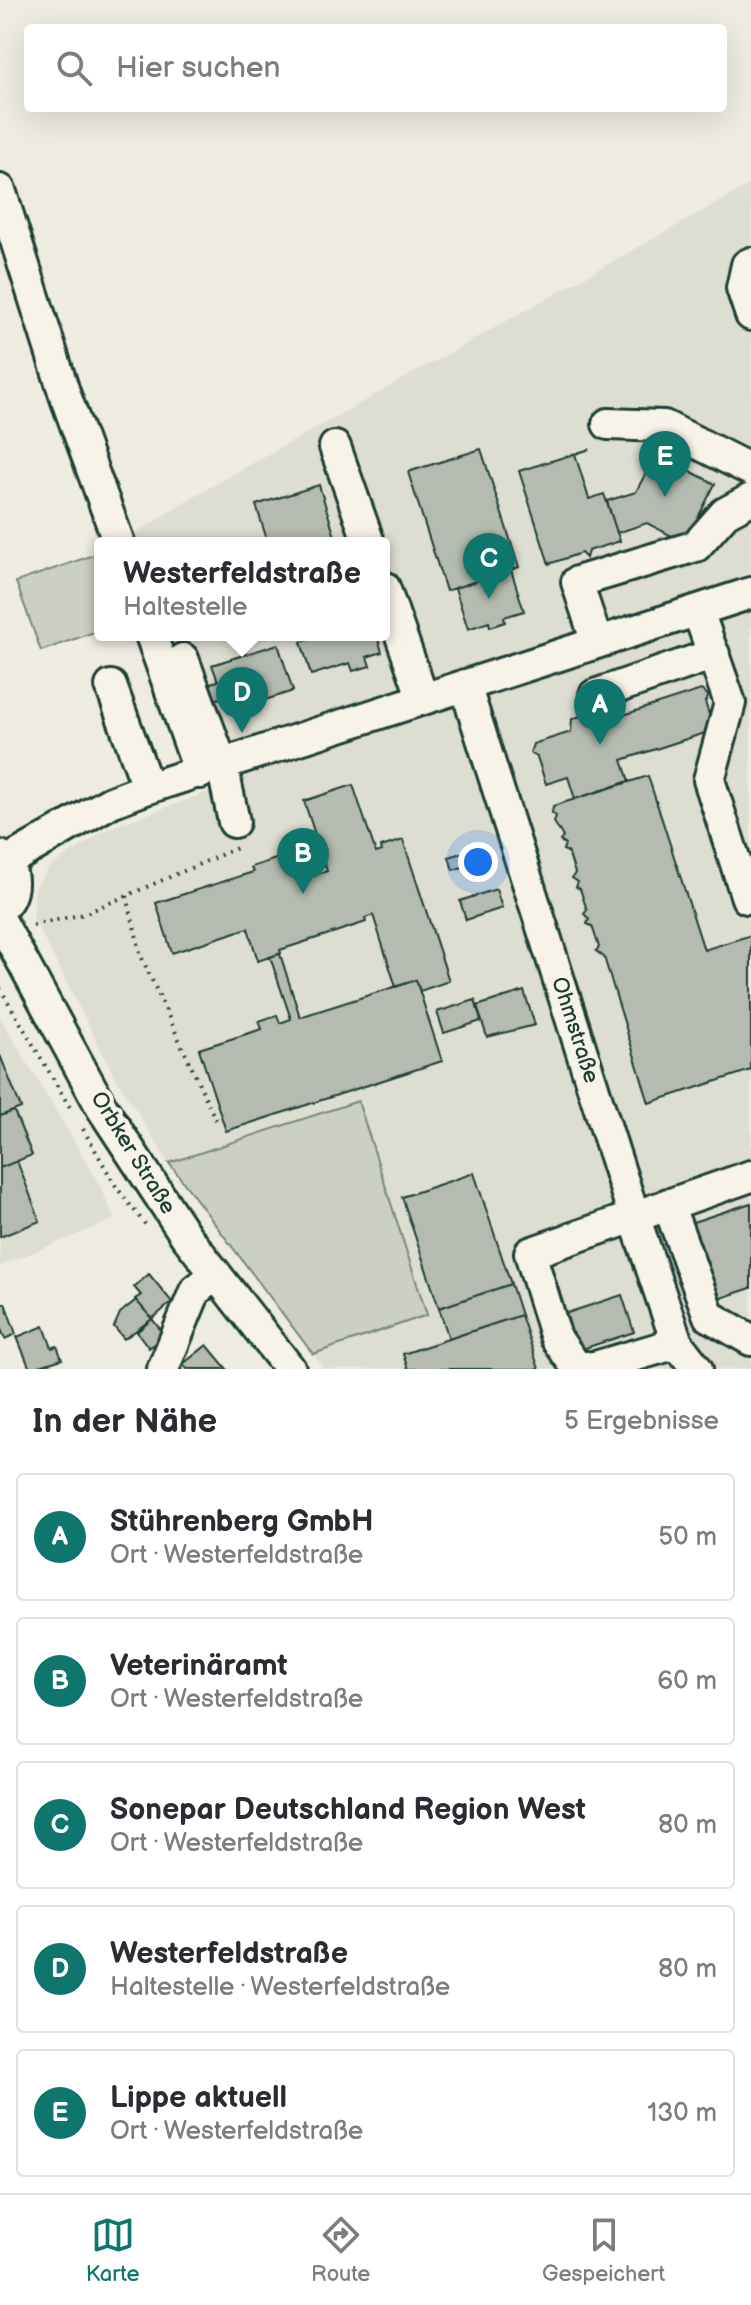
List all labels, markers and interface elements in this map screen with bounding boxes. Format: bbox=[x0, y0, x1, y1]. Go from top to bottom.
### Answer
search box bbox=[24, 24, 727, 112]
icon: search bbox=[52, 46, 96, 90]
text: Hier suchen bbox=[116, 50, 281, 86]
pin: E bbox=[639, 431, 691, 497]
pin: C bbox=[463, 533, 515, 599]
popup bbox=[94, 537, 390, 641]
text: Westerfeldstraße bbox=[123, 556, 361, 592]
text: Haltestelle bbox=[123, 592, 247, 623]
pin: D bbox=[216, 667, 268, 733]
pin: A bbox=[574, 679, 626, 745]
pin: B bbox=[277, 828, 329, 894]
your location bbox=[458, 842, 498, 882]
street label: Ohmstraße bbox=[545, 973, 605, 1087]
street label: Orbker Straße bbox=[85, 1087, 181, 1219]
text: In der Nähe bbox=[32, 1401, 217, 1442]
text: 5 Ergebnisse bbox=[564, 1406, 719, 1437]
text: Stührenberg GmbH bbox=[110, 1504, 373, 1540]
text: A bbox=[52, 1522, 68, 1553]
text: 50 m bbox=[658, 1522, 717, 1553]
text: Ort · Westerfeldstraße bbox=[110, 1540, 363, 1571]
text: Veterinäramt bbox=[110, 1648, 288, 1684]
text: B bbox=[51, 1666, 69, 1697]
text: 60 m bbox=[657, 1666, 717, 1697]
text: Ort · Westerfeldstraße bbox=[110, 1684, 363, 1715]
text: Sonepar Deutschland Region West bbox=[110, 1792, 586, 1828]
text: C bbox=[51, 1810, 69, 1841]
text: 80 m bbox=[658, 1810, 717, 1841]
text: Ort · Westerfeldstraße bbox=[110, 1828, 363, 1859]
text: Westerfeldstraße bbox=[110, 1936, 348, 1972]
text: D bbox=[51, 1954, 69, 1985]
text: 80 m bbox=[658, 1954, 717, 1985]
text: Haltestelle · Westerfeldstraße bbox=[110, 1972, 450, 2003]
text: Lippe aktuell bbox=[110, 2080, 287, 2116]
text: E bbox=[52, 2098, 68, 2129]
text: 130 m bbox=[647, 2098, 717, 2129]
text: Ort · Westerfeldstraße bbox=[110, 2116, 363, 2147]
tab: Karte bbox=[86, 2213, 140, 2288]
tab: Route bbox=[311, 2213, 370, 2288]
tab: Gespeichert bbox=[542, 2213, 665, 2288]

